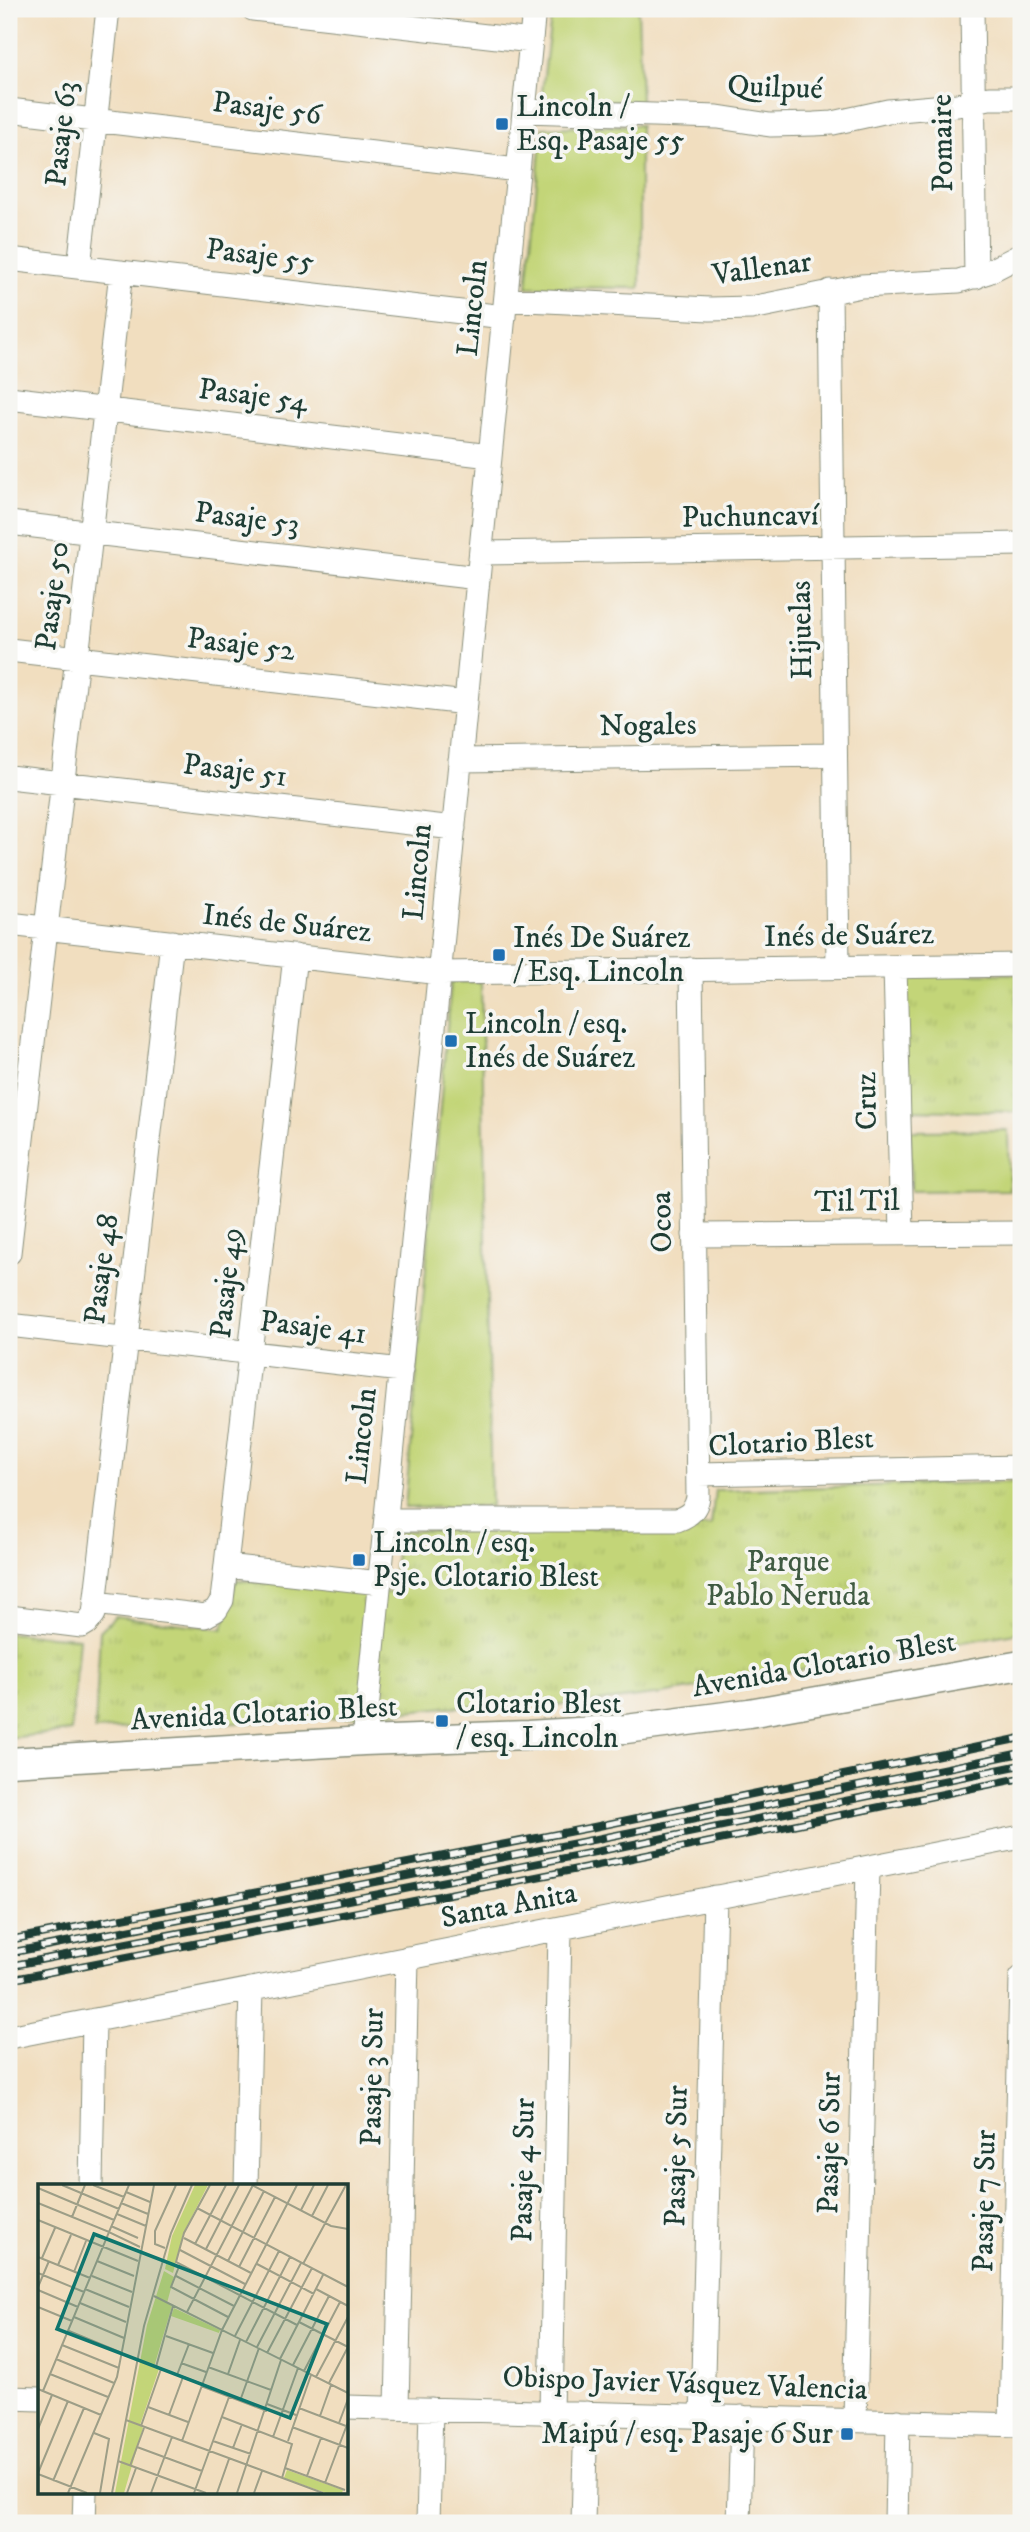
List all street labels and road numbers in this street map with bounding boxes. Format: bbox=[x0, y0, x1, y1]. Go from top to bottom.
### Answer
street label: Quilpué bbox=[727, 68, 824, 108]
street label: Pasaje 63 bbox=[38, 79, 86, 189]
street label: Pasaje 56 bbox=[210, 84, 325, 134]
street label: Pomaire bbox=[924, 94, 962, 192]
street label: Pasaje 55 bbox=[204, 231, 316, 281]
street label: Vallenar bbox=[709, 244, 814, 294]
street label: Lincoln bbox=[450, 258, 497, 358]
street label: Pasaje 54 bbox=[196, 371, 310, 421]
street label: Pasaje 53 bbox=[193, 494, 301, 544]
street label: Puchuncaví bbox=[681, 497, 820, 537]
street label: Pasaje 50 bbox=[28, 539, 78, 653]
street label: Hijuelas bbox=[783, 580, 821, 680]
street label: Pasaje 52 bbox=[185, 620, 297, 670]
street label: Nogales bbox=[599, 707, 697, 745]
street label: Pasaje 51 bbox=[181, 746, 289, 796]
street label: Lincoln bbox=[395, 822, 441, 922]
street label: Inés de Suárez bbox=[200, 897, 374, 951]
street label: Inés de Suárez bbox=[764, 916, 934, 956]
street label: Cruz bbox=[848, 1071, 886, 1131]
street label: Til Til bbox=[814, 1183, 900, 1221]
street label: Ocoa bbox=[643, 1191, 681, 1253]
street label: Pasaje 48 bbox=[77, 1212, 127, 1326]
street label: Pasaje 49 bbox=[203, 1226, 251, 1340]
street label: Pasaje 41 bbox=[257, 1303, 369, 1353]
street label: Lincoln bbox=[339, 1386, 386, 1486]
street label: Clotario Blest bbox=[707, 1420, 875, 1466]
street label: Avenida Clotario Blest bbox=[689, 1624, 959, 1706]
street label: Avenida Clotario Blest bbox=[130, 1689, 398, 1739]
street label: Santa Anita bbox=[438, 1875, 580, 1937]
street label: Pasaje 3 Sur bbox=[353, 2008, 393, 2146]
street label: Pasaje 6 Sur bbox=[810, 2071, 850, 2215]
street label: Pasaje 5 Sur bbox=[657, 2085, 697, 2227]
street label: Pasaje 4 Sur bbox=[504, 2098, 544, 2242]
street label: Pasaje 7 Sur bbox=[965, 2129, 1005, 2273]
street label: Obispo Javier Vásquez Valencia bbox=[502, 2359, 868, 2409]

